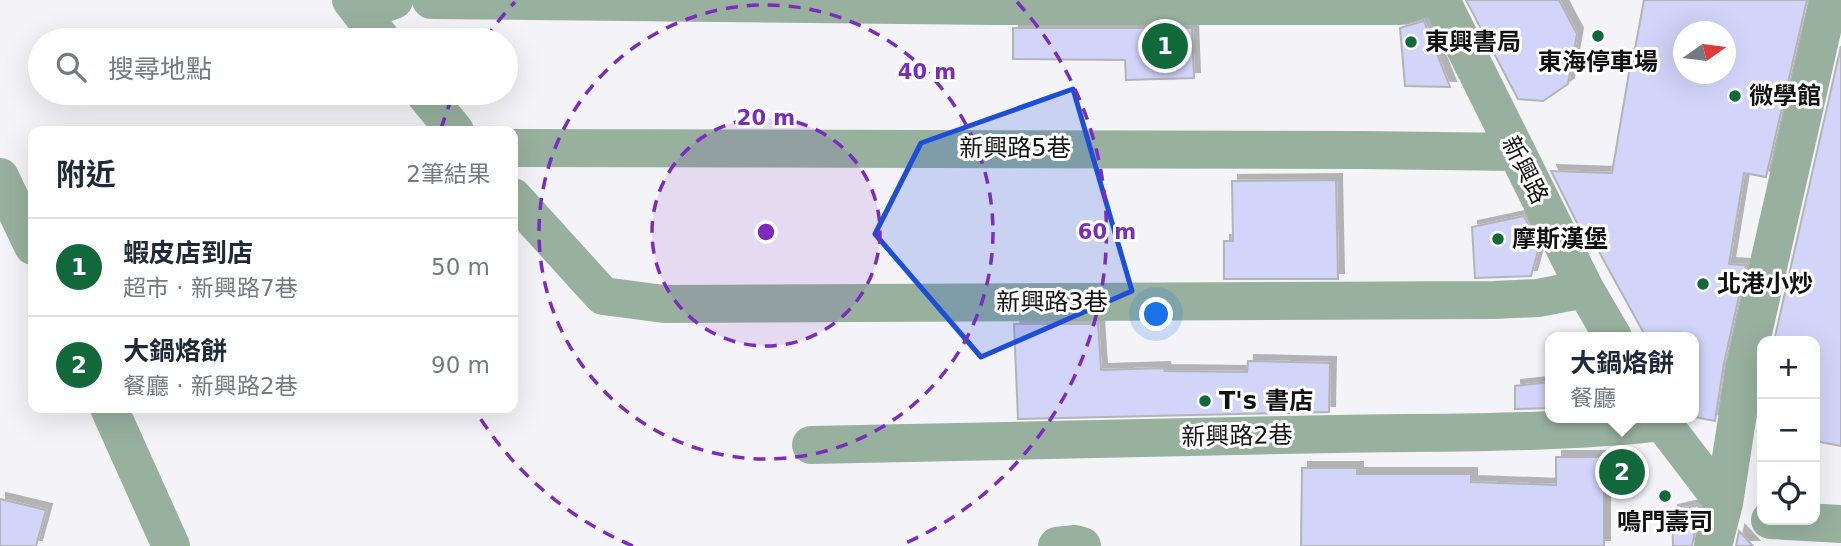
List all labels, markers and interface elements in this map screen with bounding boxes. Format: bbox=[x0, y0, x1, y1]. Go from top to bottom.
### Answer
pin: 1 bbox=[1142, 20, 1188, 72]
north arrow bbox=[1673, 21, 1736, 84]
search box bbox=[28, 28, 518, 105]
place label: 東興書局 bbox=[1425, 28, 1521, 56]
marker: 東海停車場 bbox=[1590, 28, 1606, 44]
marker: 東興書局 bbox=[1403, 34, 1419, 50]
icon: search bbox=[52, 48, 90, 86]
place label: 東海停車場 bbox=[1538, 48, 1658, 76]
text: 搜尋地點 bbox=[108, 54, 212, 84]
text: 40 m bbox=[898, 60, 956, 84]
place label: 微學館 bbox=[1749, 82, 1821, 110]
marker: 微學館 bbox=[1727, 88, 1743, 104]
text: 20 m bbox=[737, 106, 795, 130]
street label: 新興路 bbox=[1496, 132, 1554, 208]
street label: 新興路5巷 bbox=[959, 134, 1071, 162]
text: 附近 bbox=[56, 157, 116, 192]
text: 2筆結果 bbox=[406, 161, 490, 187]
centre of rings bbox=[754, 220, 778, 244]
text: 60 m bbox=[1078, 220, 1136, 244]
place label: 摩斯漢堡 bbox=[1512, 225, 1608, 253]
marker: 摩斯漢堡 bbox=[1490, 231, 1506, 247]
text: 蝦皮店到店 bbox=[123, 238, 253, 268]
text: 1 bbox=[71, 254, 87, 280]
text: 50 m bbox=[431, 254, 490, 280]
place label: 北港小炒 bbox=[1717, 270, 1813, 298]
text: 超市 · 新興路7巷 bbox=[123, 275, 298, 301]
marker: 北港小炒 bbox=[1695, 276, 1711, 292]
street label: 新興路3巷 bbox=[996, 288, 1108, 316]
your location bbox=[1139, 297, 1173, 331]
popup bbox=[1545, 332, 1699, 423]
text: 大鍋烙餅 bbox=[123, 336, 227, 366]
map controls bbox=[1757, 336, 1820, 525]
button: + bbox=[1757, 336, 1820, 399]
text: 大鍋烙餅 bbox=[1570, 348, 1674, 378]
text: 2 bbox=[71, 352, 87, 378]
text: 90 m bbox=[431, 352, 490, 378]
text: 餐廳 · 新興路2巷 bbox=[123, 373, 298, 399]
text: 餐廳 bbox=[1570, 385, 1616, 411]
place label: T's 書店 bbox=[1219, 387, 1313, 415]
marker: T's 書店 bbox=[1197, 393, 1213, 409]
button: − bbox=[1757, 399, 1820, 462]
street label: 新興路2巷 bbox=[1181, 421, 1293, 451]
pin: 2 bbox=[1599, 446, 1645, 498]
button: locate bbox=[1757, 462, 1820, 525]
marker: 鳴門壽司 bbox=[1657, 488, 1673, 504]
place label: 鳴門壽司 bbox=[1617, 508, 1713, 536]

